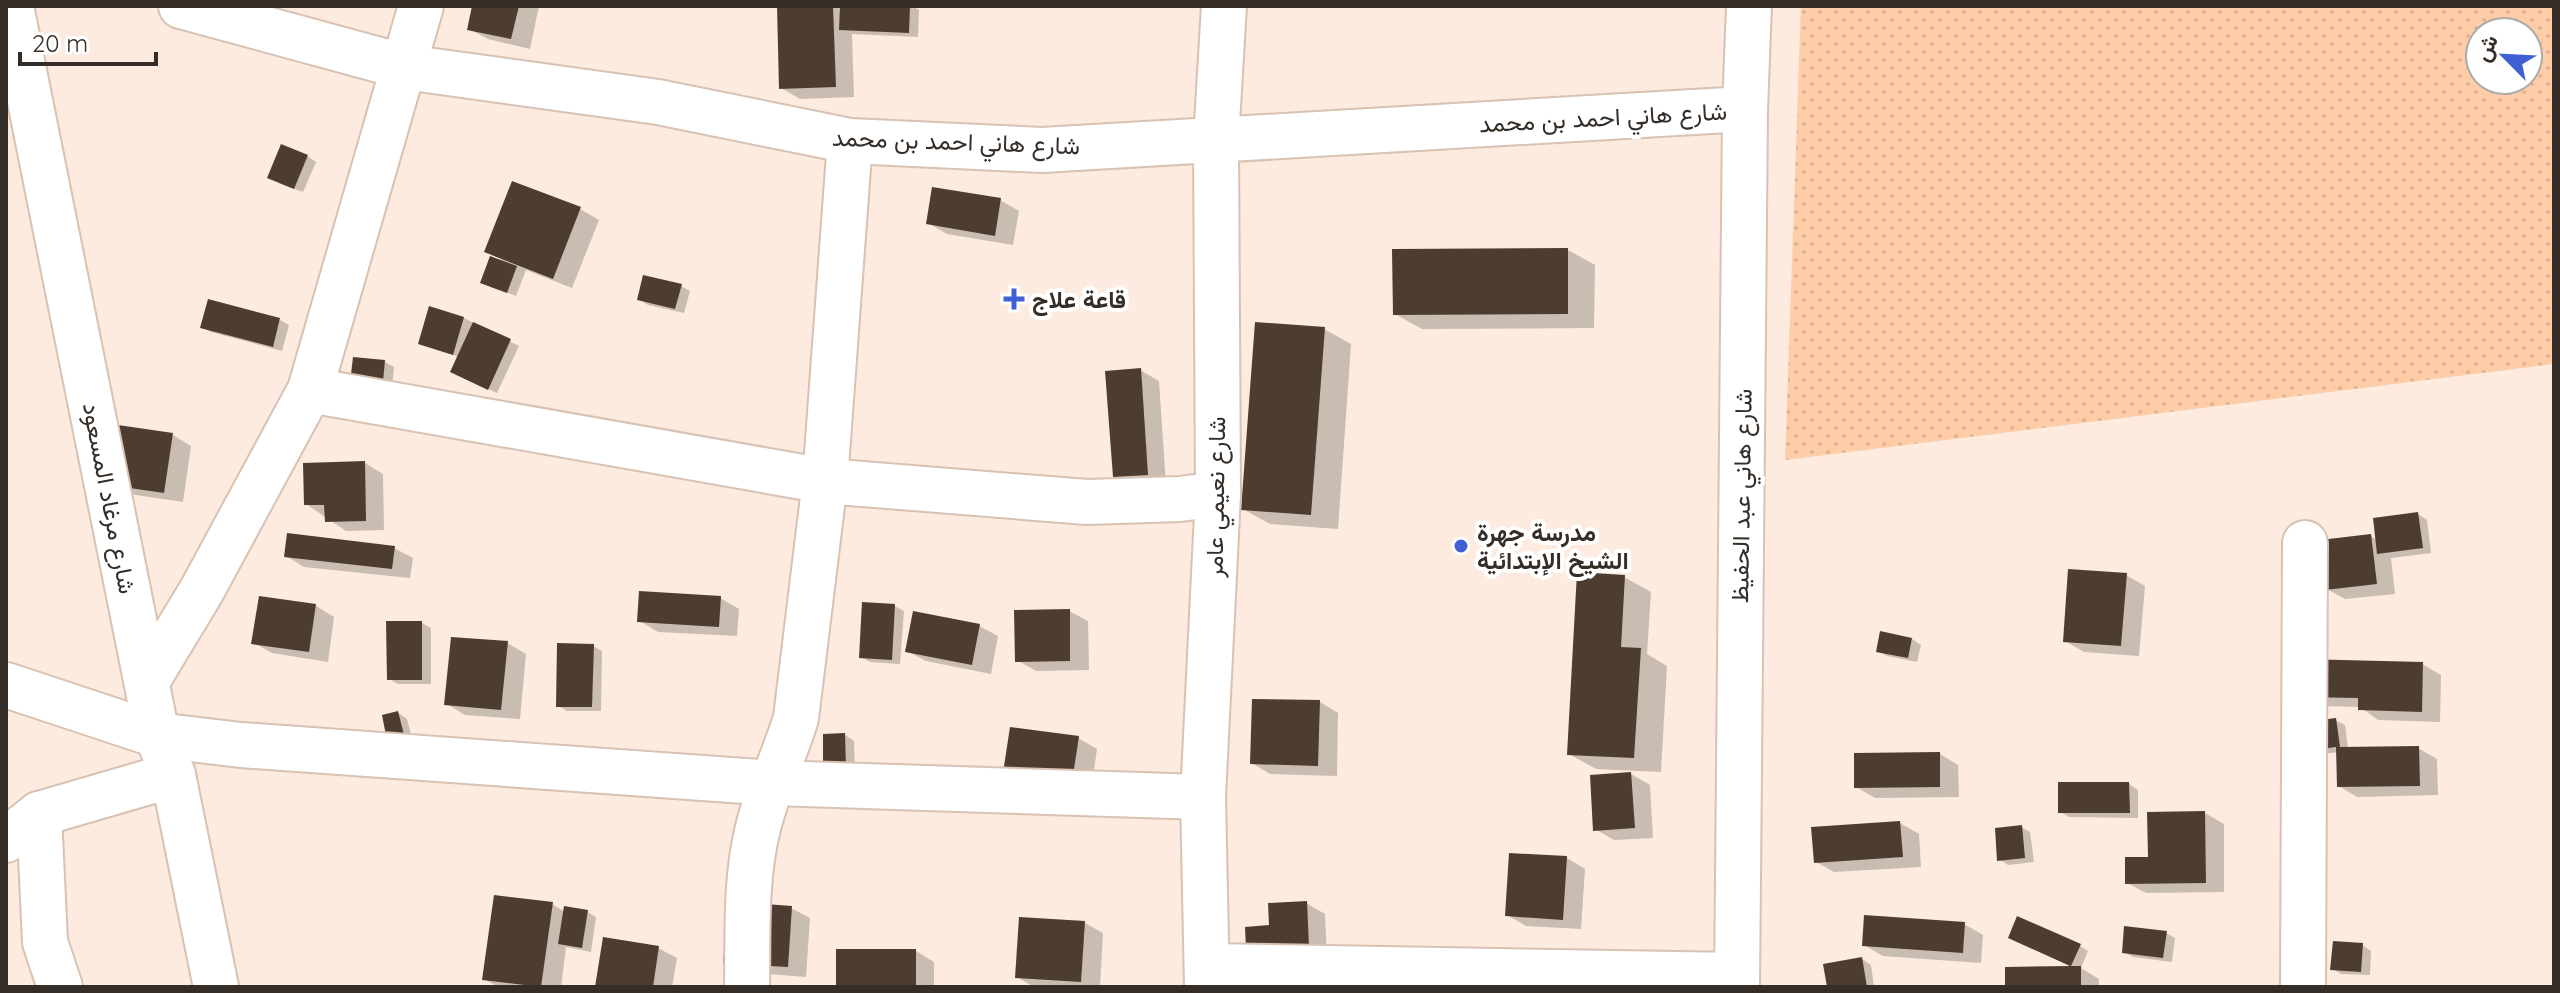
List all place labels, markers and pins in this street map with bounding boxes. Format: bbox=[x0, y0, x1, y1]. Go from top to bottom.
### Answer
place label: قاعة علاج bbox=[1032, 284, 1126, 316]
marker: قاعة علاج bbox=[1003, 288, 1025, 310]
place label: مدرسة جهرة الشيخ الإبتدائية bbox=[1477, 517, 1629, 578]
marker: مدرسة جهرة الشيخ الإبتدائية bbox=[1452, 537, 1470, 555]

